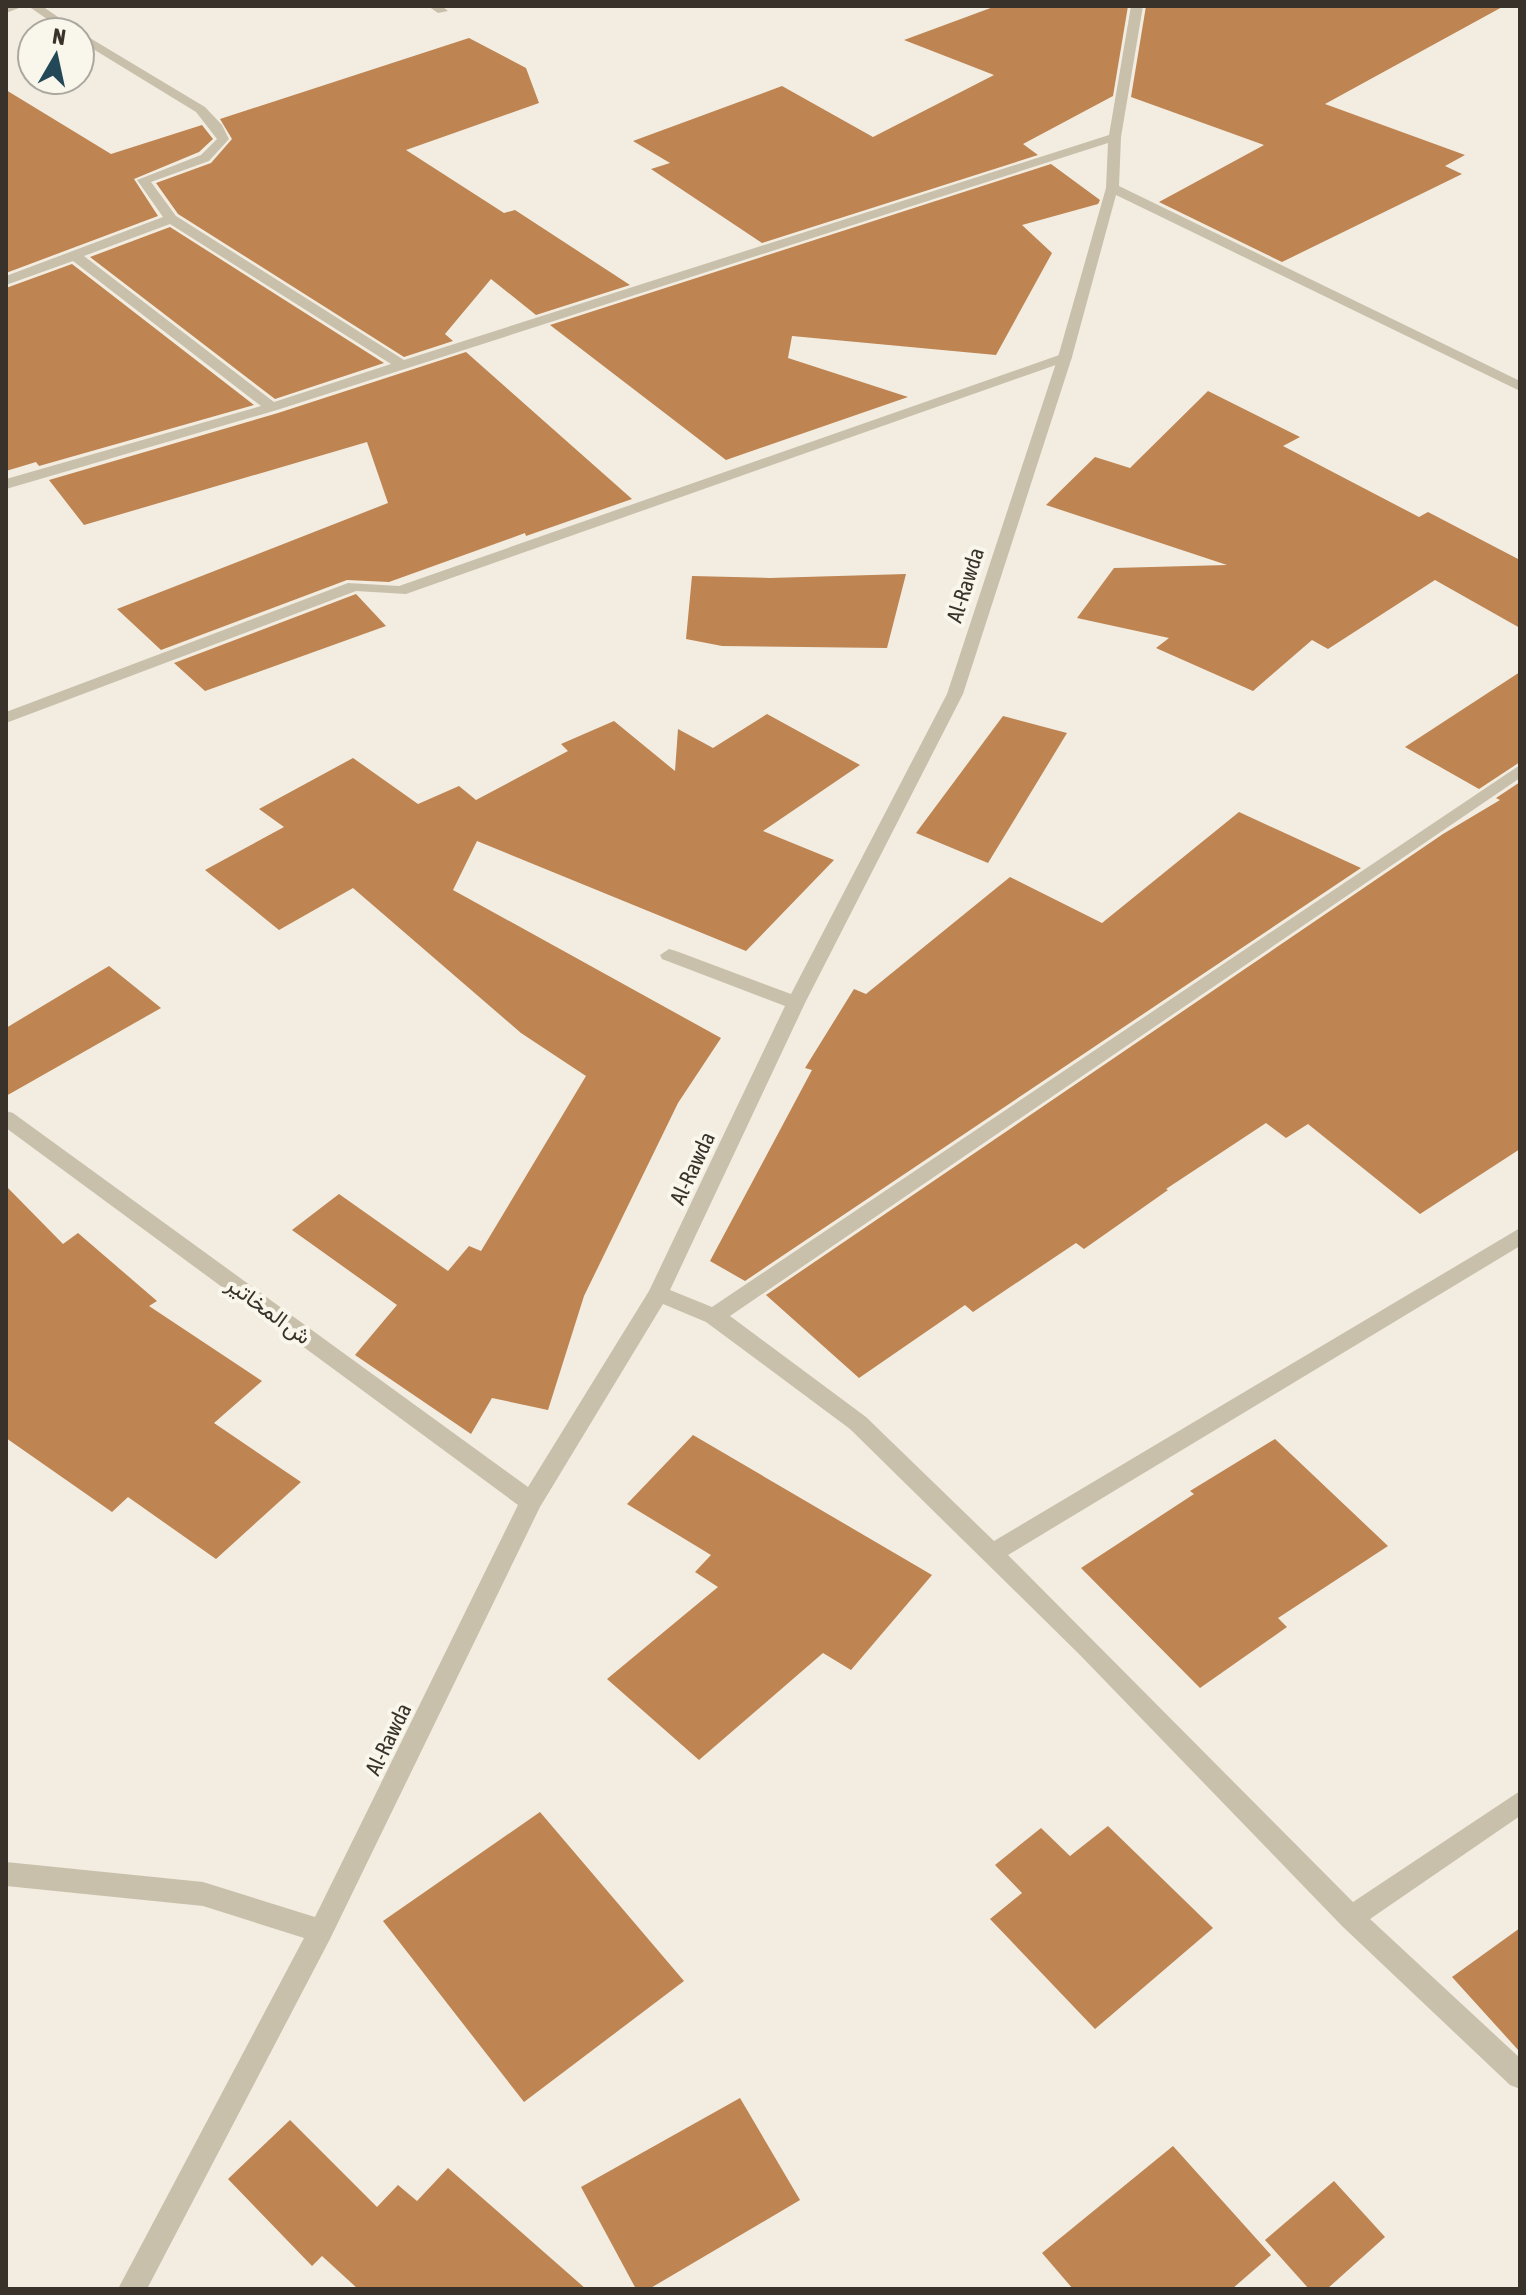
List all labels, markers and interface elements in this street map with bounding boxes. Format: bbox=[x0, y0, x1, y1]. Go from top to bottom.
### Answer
north arrow bbox=[16, 16, 96, 96]
text: N bbox=[51, 22, 68, 50]
street label: Al-Rawda bbox=[941, 544, 989, 626]
street label: Al-Rawda bbox=[664, 1128, 720, 1208]
street label: ش المخاتير bbox=[220, 1270, 316, 1350]
street label: Al-Rawda bbox=[359, 1699, 417, 1779]

